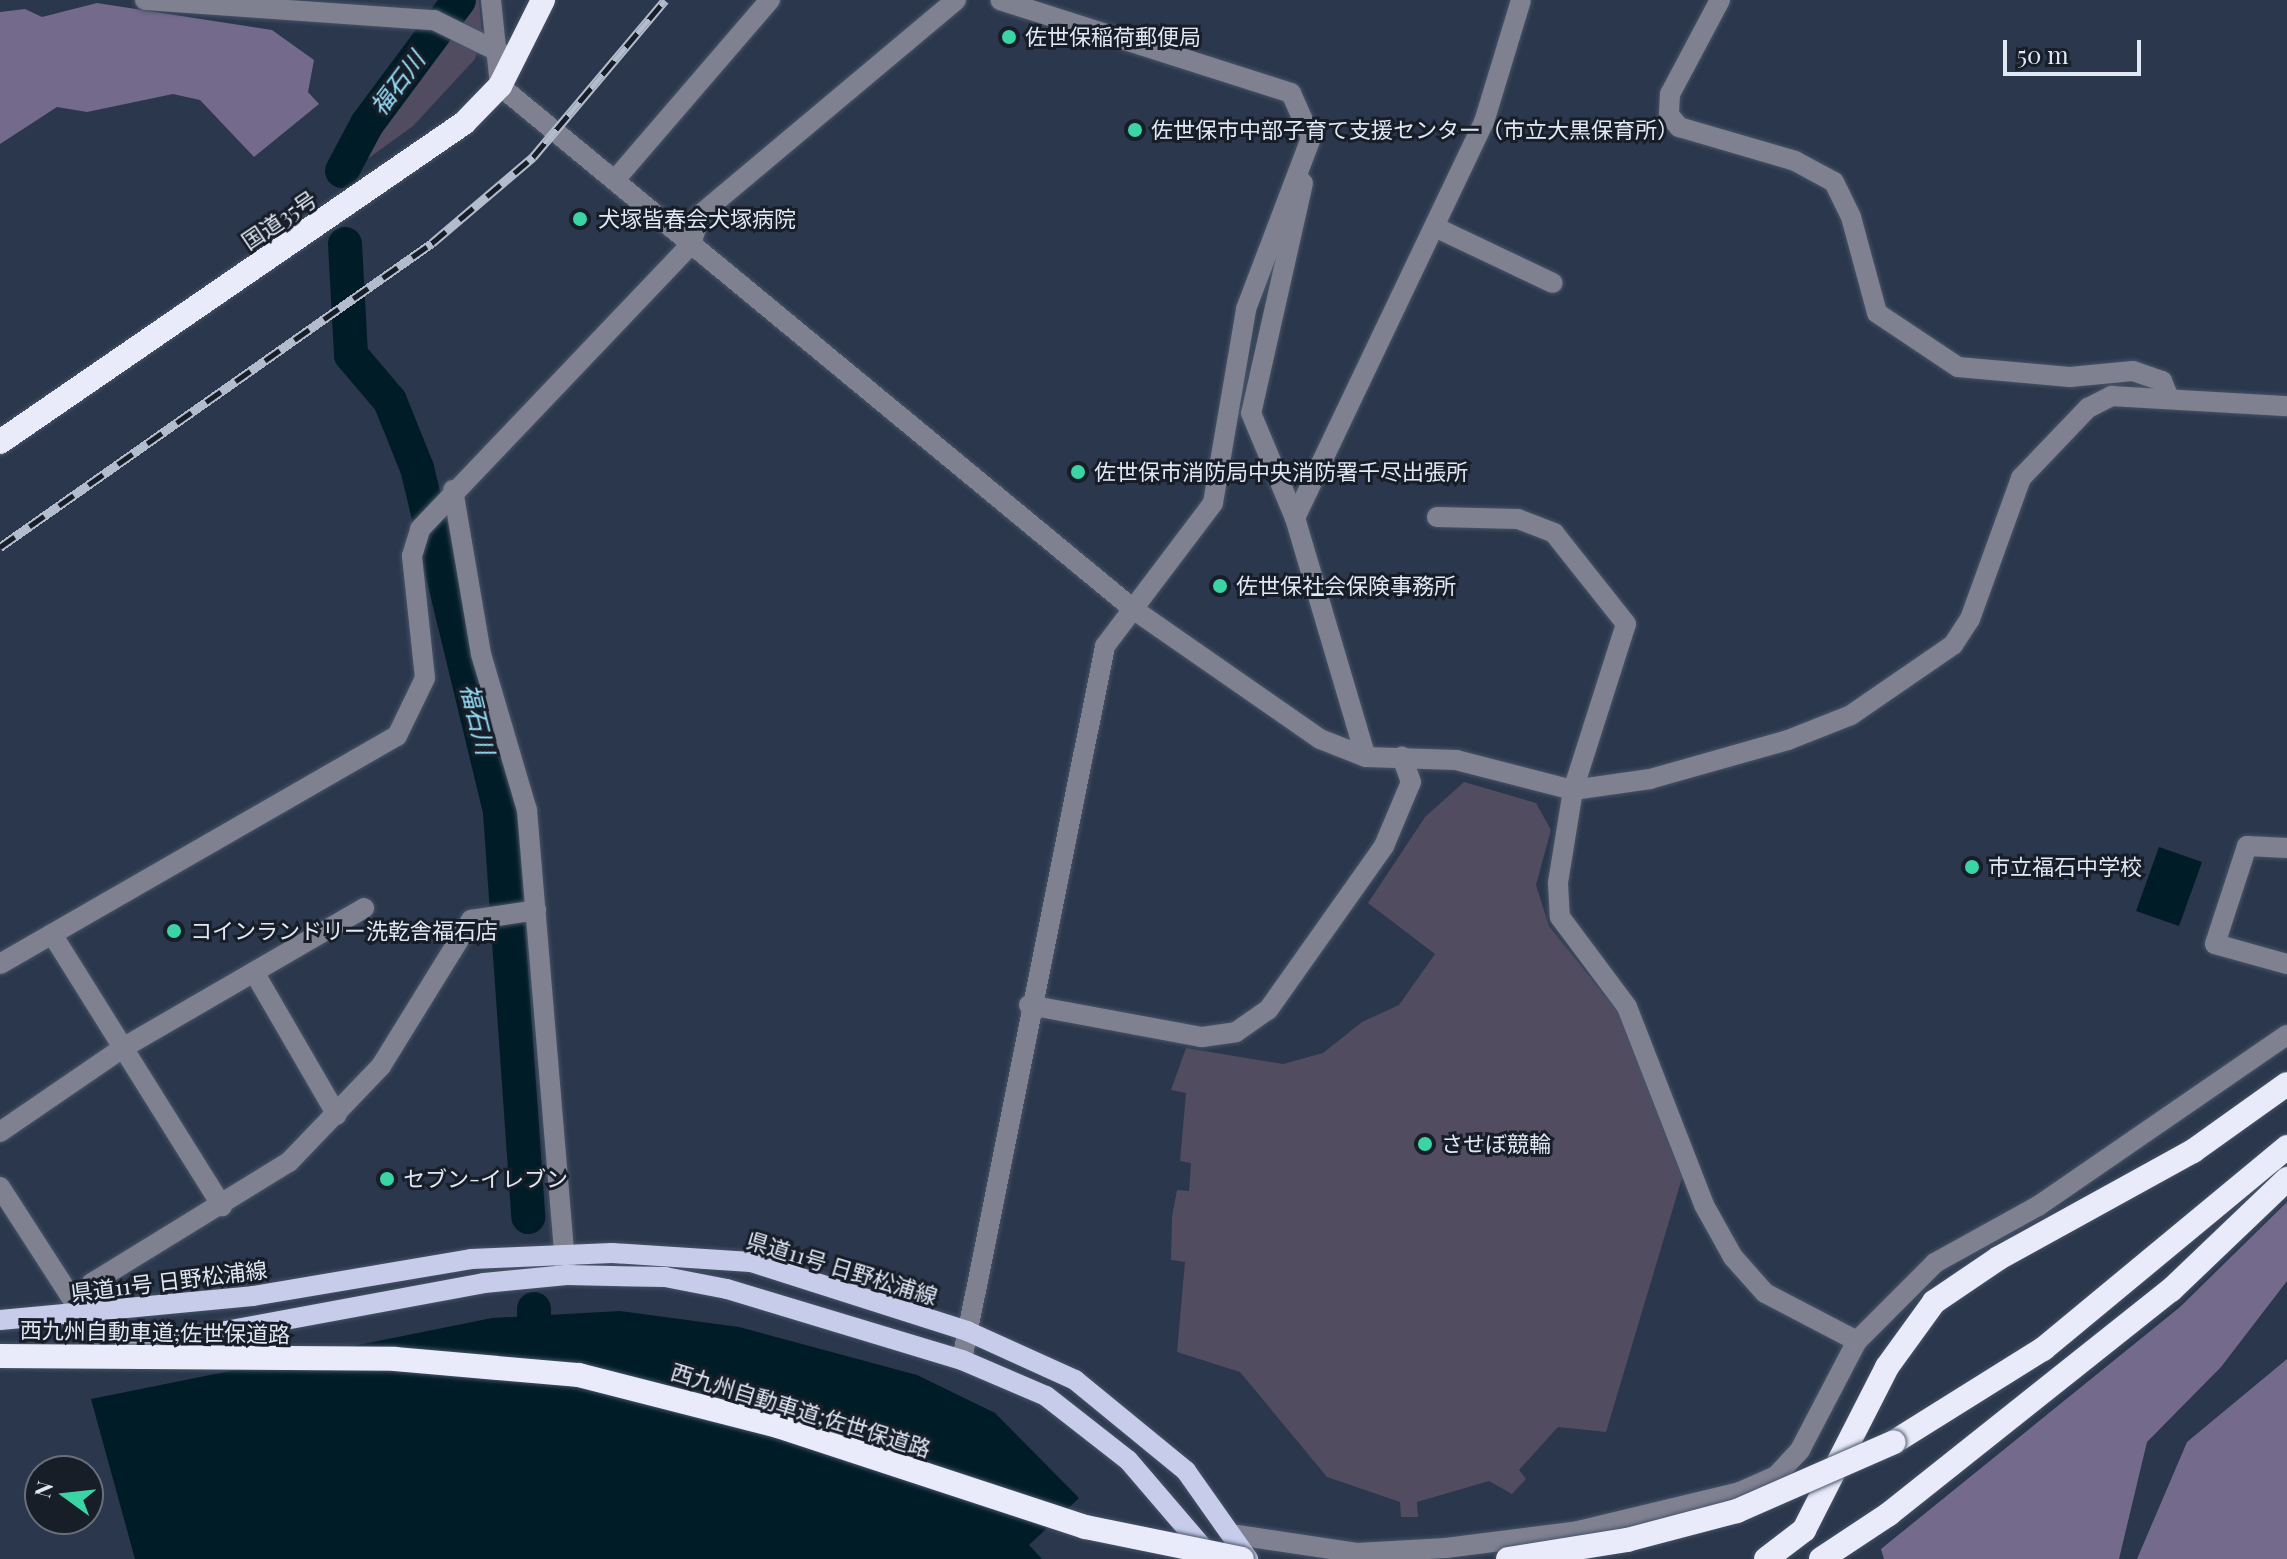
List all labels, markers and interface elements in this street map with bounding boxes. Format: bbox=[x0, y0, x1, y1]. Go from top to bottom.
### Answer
place label: 佐世保稲荷郵便局 bbox=[1025, 24, 1201, 50]
scale bar bbox=[2007, 24, 2145, 74]
marker: 佐世保稲荷郵便局 bbox=[1000, 28, 1018, 46]
text: 50 m bbox=[2017, 38, 2069, 70]
water label: 福石川 bbox=[364, 46, 430, 120]
place label: 佐世保市中部子育て支援センター（市立大黒保育所） bbox=[1151, 117, 1679, 143]
marker: 佐世保市中部子育て支援センター（市立大黒保育所） bbox=[1126, 121, 1144, 139]
street label: 国道35号 bbox=[236, 185, 322, 255]
place label: 犬塚皆春会犬塚病院 bbox=[598, 206, 796, 232]
marker: 犬塚皆春会犬塚病院 bbox=[569, 208, 591, 230]
place label: 佐世保市消防局中央消防署千尽出張所 bbox=[1094, 459, 1468, 485]
marker: 佐世保市消防局中央消防署千尽出張所 bbox=[1069, 463, 1087, 481]
place label: 佐世保社会保険事務所 bbox=[1236, 573, 1456, 599]
marker: 佐世保社会保険事務所 bbox=[1211, 577, 1229, 595]
water label: 福石川 bbox=[455, 681, 501, 757]
place label: 市立福石中学校 bbox=[1988, 854, 2142, 880]
marker: 市立福石中学校 bbox=[1963, 858, 1981, 876]
place label: コインランドリー洗乾舎福石店 bbox=[190, 918, 498, 944]
marker: コインランドリー洗乾舎福石店 bbox=[165, 922, 183, 940]
place label: させぼ競輪 bbox=[1441, 1131, 1551, 1157]
marker: させぼ競輪 bbox=[1416, 1135, 1434, 1153]
place label: セブン-イレブン bbox=[403, 1166, 568, 1192]
marker: セブン-イレブン bbox=[378, 1170, 396, 1188]
street label: 県道11号 日野松浦線 bbox=[744, 1226, 940, 1310]
street label: 県道11号 日野松浦線 bbox=[69, 1256, 269, 1306]
street label: 西九州自動車道;佐世保道路 bbox=[20, 1316, 290, 1348]
street label: 西九州自動車道;佐世保道路 bbox=[668, 1358, 934, 1462]
north arrow bbox=[24, 1455, 104, 1535]
text: N bbox=[26, 1478, 59, 1501]

